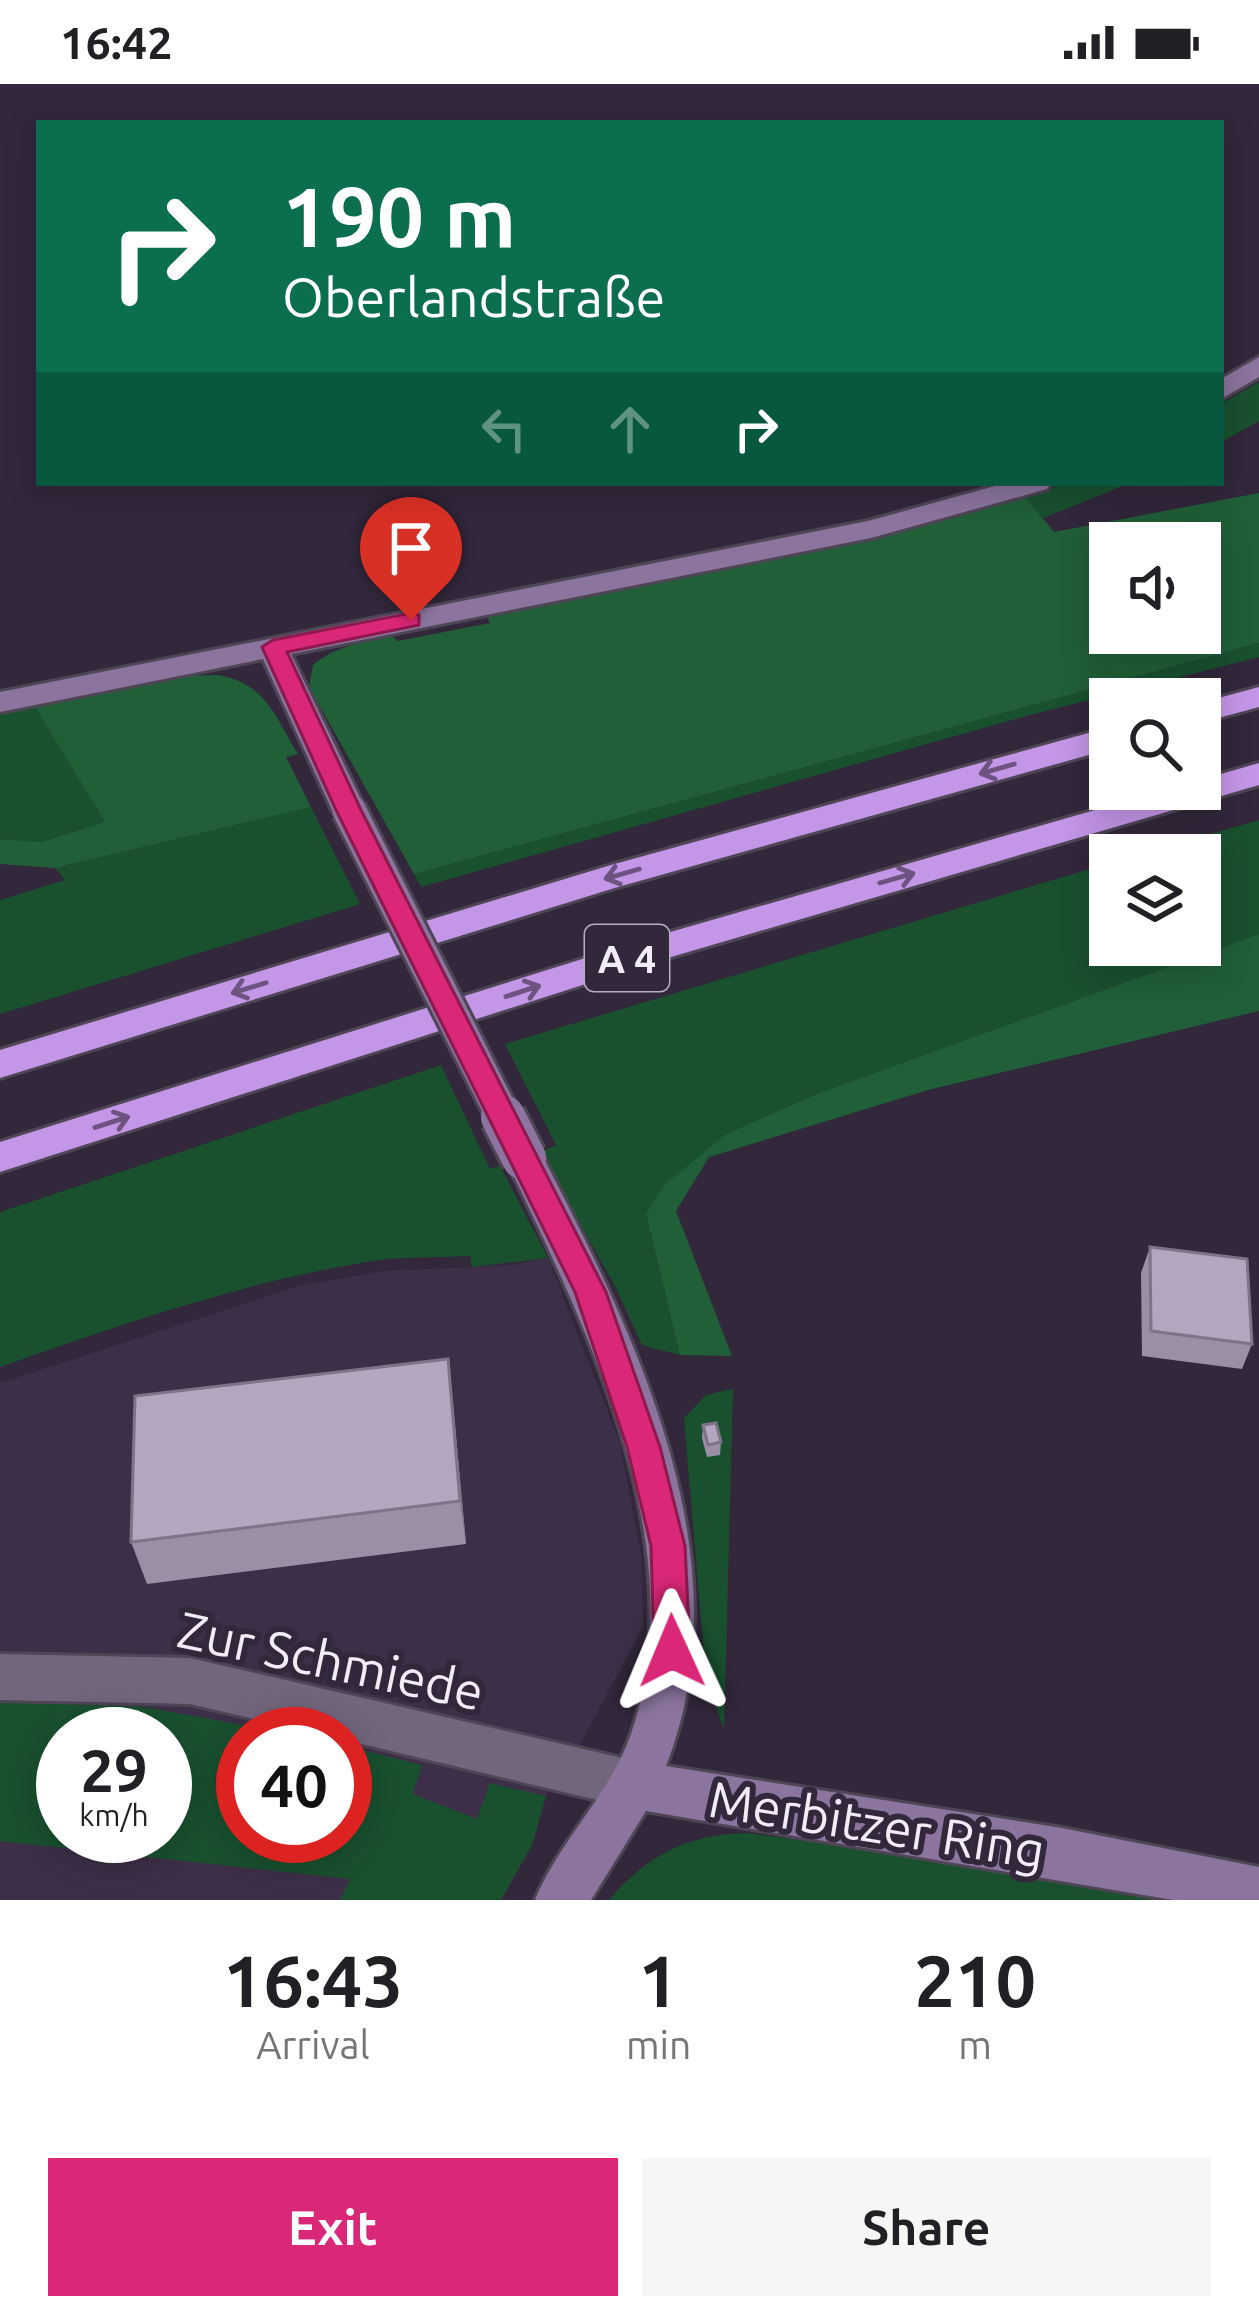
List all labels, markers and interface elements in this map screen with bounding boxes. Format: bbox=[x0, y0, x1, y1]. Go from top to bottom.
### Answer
text: 16:42 bbox=[60, 17, 173, 68]
icon: right bbox=[84, 168, 240, 324]
text: 190 m bbox=[282, 169, 516, 263]
text: Oberlandstraße bbox=[282, 267, 665, 327]
icon: left bbox=[471, 396, 537, 462]
icon: ahead bbox=[597, 396, 663, 462]
icon: right bbox=[723, 396, 789, 462]
pin bbox=[360, 497, 462, 620]
icon: arrive bbox=[378, 515, 444, 581]
map controls bbox=[1089, 522, 1221, 966]
button: sound bbox=[1089, 522, 1221, 654]
button: search bbox=[1089, 678, 1221, 810]
one-way arrow bbox=[979, 759, 1017, 781]
button: layers bbox=[1089, 834, 1221, 966]
one-way arrow bbox=[604, 865, 642, 887]
one-way arrow bbox=[877, 866, 915, 888]
road number: A 4 bbox=[585, 925, 669, 991]
one-way arrow bbox=[231, 978, 269, 1000]
one-way arrow bbox=[503, 979, 541, 1001]
one-way arrow bbox=[92, 1109, 130, 1131]
position arrow bbox=[609, 1588, 735, 1714]
street label: Zur Schmiede bbox=[173, 1599, 489, 1721]
speed limit sign: 40 bbox=[216, 1707, 372, 1863]
text: 29 bbox=[80, 1736, 148, 1803]
street label: Merbitzer Ring bbox=[705, 1769, 1049, 1879]
text: km/h bbox=[79, 1798, 149, 1832]
text: 16:43 bbox=[223, 1940, 403, 2021]
text: 1 bbox=[638, 1940, 679, 2021]
text: 210 bbox=[914, 1940, 1036, 2021]
text: Arrival bbox=[256, 2023, 370, 2066]
text: min bbox=[626, 2023, 691, 2066]
text: m bbox=[958, 2023, 992, 2066]
button: Exit bbox=[48, 2158, 618, 2296]
button: Share bbox=[642, 2158, 1211, 2296]

